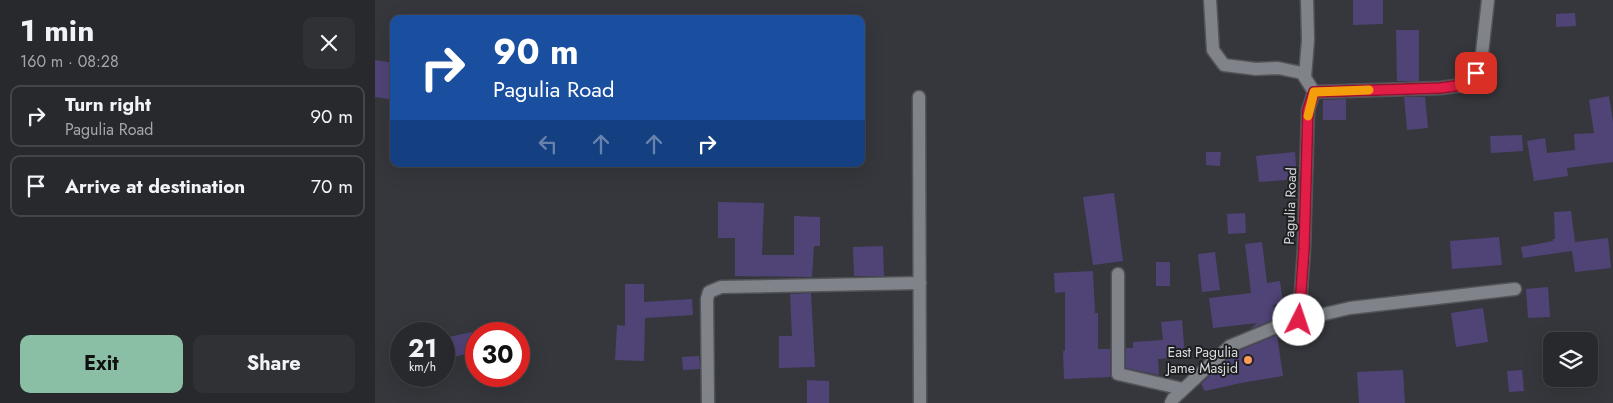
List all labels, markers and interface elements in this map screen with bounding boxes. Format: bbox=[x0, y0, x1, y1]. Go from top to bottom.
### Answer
text: 1 min bbox=[20, 9, 94, 52]
button: close bbox=[303, 17, 355, 69]
text: 90 m bbox=[493, 27, 579, 77]
icon: right bbox=[410, 35, 475, 100]
text: 160 m · 08:28 bbox=[20, 50, 119, 73]
pin bbox=[1455, 52, 1497, 94]
icon: arrive bbox=[1462, 59, 1490, 87]
text: Pagulia Road bbox=[493, 73, 614, 105]
text: Turn right bbox=[65, 91, 151, 118]
icon: right bbox=[22, 102, 50, 130]
text: 90 m bbox=[310, 103, 353, 130]
text: Pagulia Road bbox=[65, 118, 153, 141]
icon: left bbox=[534, 130, 562, 158]
icon: ahead bbox=[587, 130, 615, 158]
icon: ahead bbox=[640, 130, 668, 158]
icon: right bbox=[693, 130, 721, 158]
street label: Pagulia Road bbox=[1279, 167, 1301, 245]
icon: arrive bbox=[22, 172, 50, 200]
text: Arrive at destination bbox=[65, 173, 245, 200]
text: 70 m bbox=[311, 173, 353, 200]
position arrow bbox=[1272, 293, 1324, 345]
speed limit sign: 30 bbox=[465, 322, 530, 387]
text: 21 bbox=[408, 330, 437, 366]
map controls bbox=[1543, 332, 1598, 387]
button: layers bbox=[1543, 332, 1598, 387]
button: Exit bbox=[20, 335, 183, 393]
button: Share bbox=[193, 335, 355, 393]
place label: East Pagulia Jame Masjid bbox=[1165, 342, 1238, 378]
marker: East Pagulia Jame Masjid bbox=[1242, 354, 1254, 366]
text: km/h bbox=[409, 358, 436, 376]

